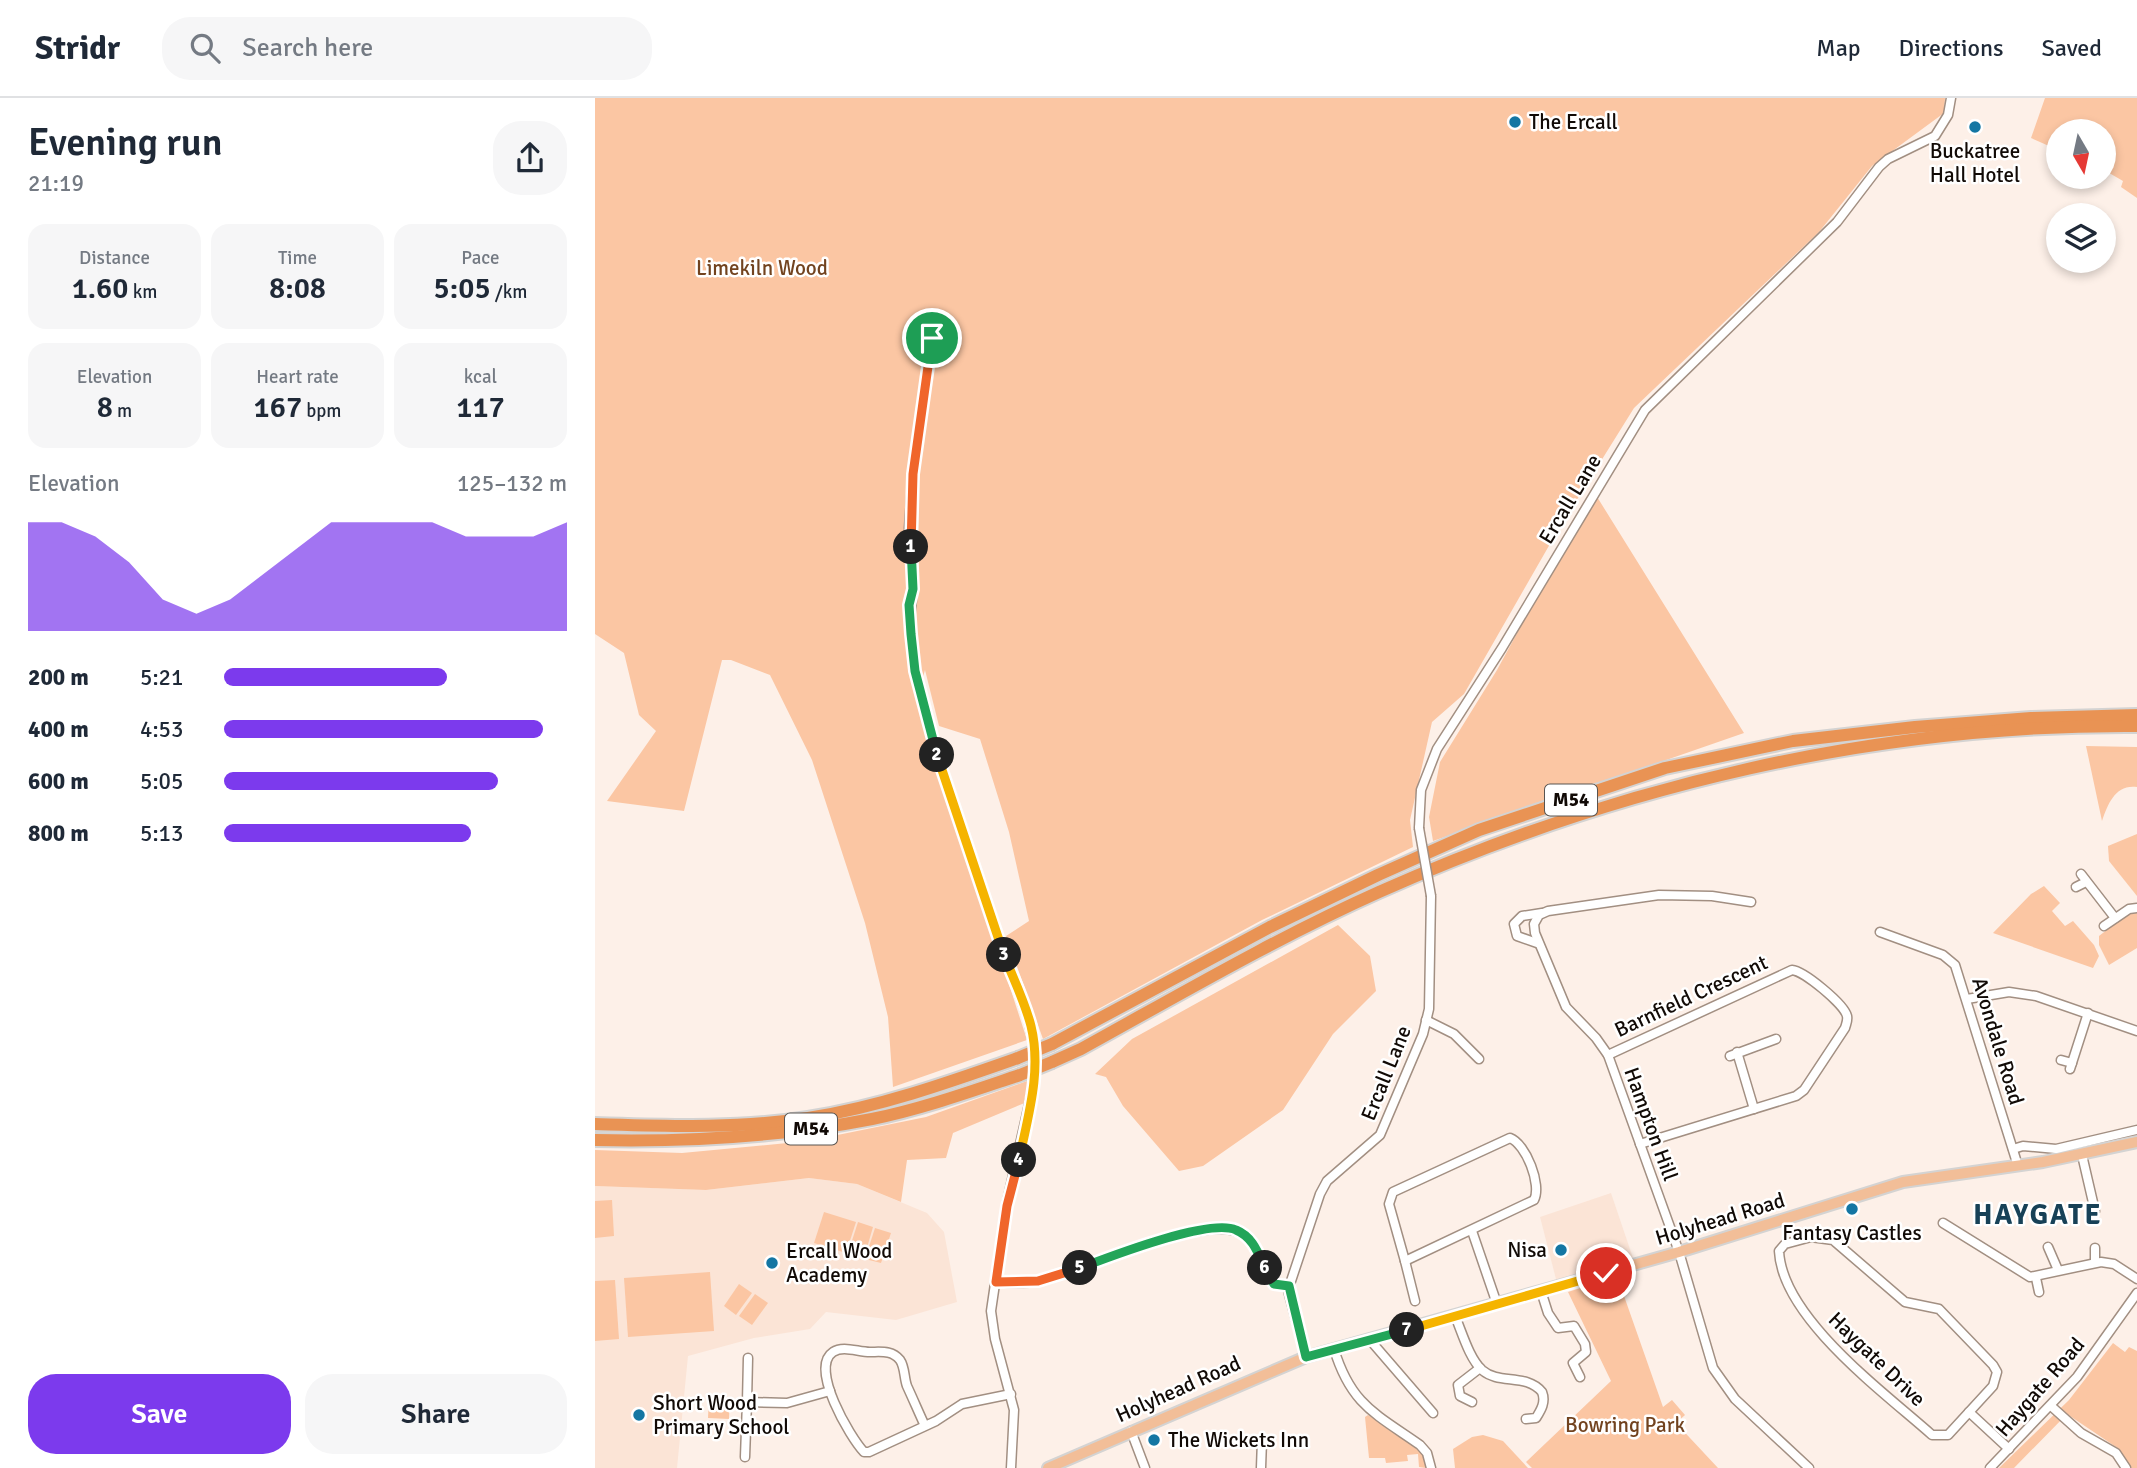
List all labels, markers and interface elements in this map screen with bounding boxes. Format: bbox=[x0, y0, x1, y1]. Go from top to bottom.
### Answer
search box bbox=[162, 17, 652, 80]
text: Stridr bbox=[35, 28, 120, 69]
icon: search bbox=[186, 29, 224, 67]
text: Search here bbox=[242, 32, 373, 64]
text: Map bbox=[1816, 33, 1861, 63]
text: Directions bbox=[1899, 33, 2004, 63]
text: Saved bbox=[2042, 33, 2102, 63]
place label: The Ercall bbox=[1529, 109, 1618, 135]
marker: The Ercall bbox=[1507, 114, 1523, 130]
text: Evening run bbox=[28, 119, 222, 166]
marker: Buckatree Hall Hotel bbox=[1967, 119, 1983, 135]
north arrow bbox=[2046, 119, 2116, 189]
map controls bbox=[2046, 119, 2116, 273]
button: share bbox=[493, 121, 567, 195]
place label: Buckatree Hall Hotel bbox=[1930, 138, 2020, 188]
text: 21:19 bbox=[28, 169, 84, 198]
button: layers bbox=[2046, 203, 2116, 273]
text: Distance bbox=[79, 246, 150, 270]
text: Time bbox=[278, 246, 317, 270]
text: Pace bbox=[461, 246, 500, 270]
park label: Limekiln Wood bbox=[696, 255, 828, 281]
text: 1.60 bbox=[72, 270, 129, 307]
text: 8:08 bbox=[269, 270, 326, 307]
text: 5:05 bbox=[434, 270, 491, 307]
text: km bbox=[129, 280, 157, 304]
text: /km bbox=[491, 280, 527, 304]
pin bbox=[902, 308, 962, 368]
icon: arrive bbox=[913, 319, 951, 357]
text: Elevation bbox=[77, 365, 152, 389]
text: Heart rate bbox=[256, 365, 339, 389]
text: kcal bbox=[464, 365, 497, 389]
text: 8 bbox=[97, 389, 113, 426]
text: 167 bbox=[253, 389, 302, 426]
text: 117 bbox=[456, 389, 505, 426]
text: m bbox=[113, 399, 132, 423]
text: bpm bbox=[302, 399, 342, 423]
street label: Ercall Lane bbox=[1533, 450, 1607, 548]
text: Elevation bbox=[28, 469, 120, 498]
text: 125–132 m bbox=[457, 469, 567, 498]
pin: 1 bbox=[893, 530, 929, 564]
text: 1 bbox=[905, 534, 916, 558]
text: 200 m bbox=[28, 663, 89, 692]
text: 5:21 bbox=[140, 663, 183, 692]
text: 400 m bbox=[28, 715, 89, 744]
text: 4:53 bbox=[140, 715, 183, 744]
pin: 2 bbox=[919, 738, 955, 772]
text: 2 bbox=[931, 742, 942, 766]
text: 600 m bbox=[28, 767, 89, 796]
text: 5:05 bbox=[140, 767, 183, 796]
road number: M54 bbox=[1545, 785, 1597, 816]
text: 800 m bbox=[28, 819, 89, 848]
text: 5:13 bbox=[140, 819, 183, 848]
pin: 3 bbox=[987, 938, 1021, 972]
text: 3 bbox=[998, 942, 1009, 966]
street label: Barnfield Crescent bbox=[1610, 949, 1772, 1043]
street label: Avondale Road bbox=[1966, 974, 2030, 1108]
street label: Ercall Lane bbox=[1355, 1022, 1417, 1124]
street label: Hampton Hill bbox=[1618, 1064, 1684, 1184]
road number: M54 bbox=[785, 1113, 837, 1144]
pin: 4 bbox=[1001, 1142, 1037, 1178]
text: 4 bbox=[1013, 1147, 1024, 1171]
street label: Holyhead Road bbox=[1652, 1187, 1788, 1251]
district label: HAYGATE bbox=[1973, 1198, 2103, 1232]
marker: Fantasy Castles bbox=[1844, 1201, 1860, 1217]
place label: Fantasy Castles bbox=[1782, 1220, 1922, 1246]
place label: Nisa bbox=[1507, 1237, 1547, 1263]
place label: Ercall Wood Academy bbox=[786, 1238, 892, 1288]
marker: Nisa bbox=[1553, 1242, 1569, 1258]
pin bbox=[1576, 1243, 1636, 1303]
pin: 5 bbox=[1063, 1250, 1098, 1286]
pin: 6 bbox=[1247, 1250, 1283, 1286]
icon: check bbox=[1587, 1254, 1625, 1292]
marker: Ercall Wood Academy bbox=[764, 1255, 780, 1271]
text: 5 bbox=[1074, 1255, 1085, 1279]
text: 6 bbox=[1259, 1255, 1270, 1279]
street label: Haygate Drive bbox=[1823, 1306, 1931, 1412]
pin: 7 bbox=[1389, 1312, 1425, 1348]
text: 7 bbox=[1401, 1317, 1412, 1341]
street label: Haygate Road bbox=[1990, 1332, 2090, 1442]
street label: Holyhead Road bbox=[1111, 1350, 1245, 1428]
button: Save bbox=[28, 1374, 291, 1454]
button: Share bbox=[305, 1374, 567, 1454]
place label: Short Wood Primary School bbox=[653, 1390, 789, 1440]
marker: Short Wood Primary School bbox=[631, 1407, 647, 1423]
park label: Bowring Park bbox=[1565, 1412, 1685, 1438]
place label: The Wickets Inn bbox=[1168, 1427, 1309, 1453]
marker: The Wickets Inn bbox=[1146, 1432, 1162, 1448]

